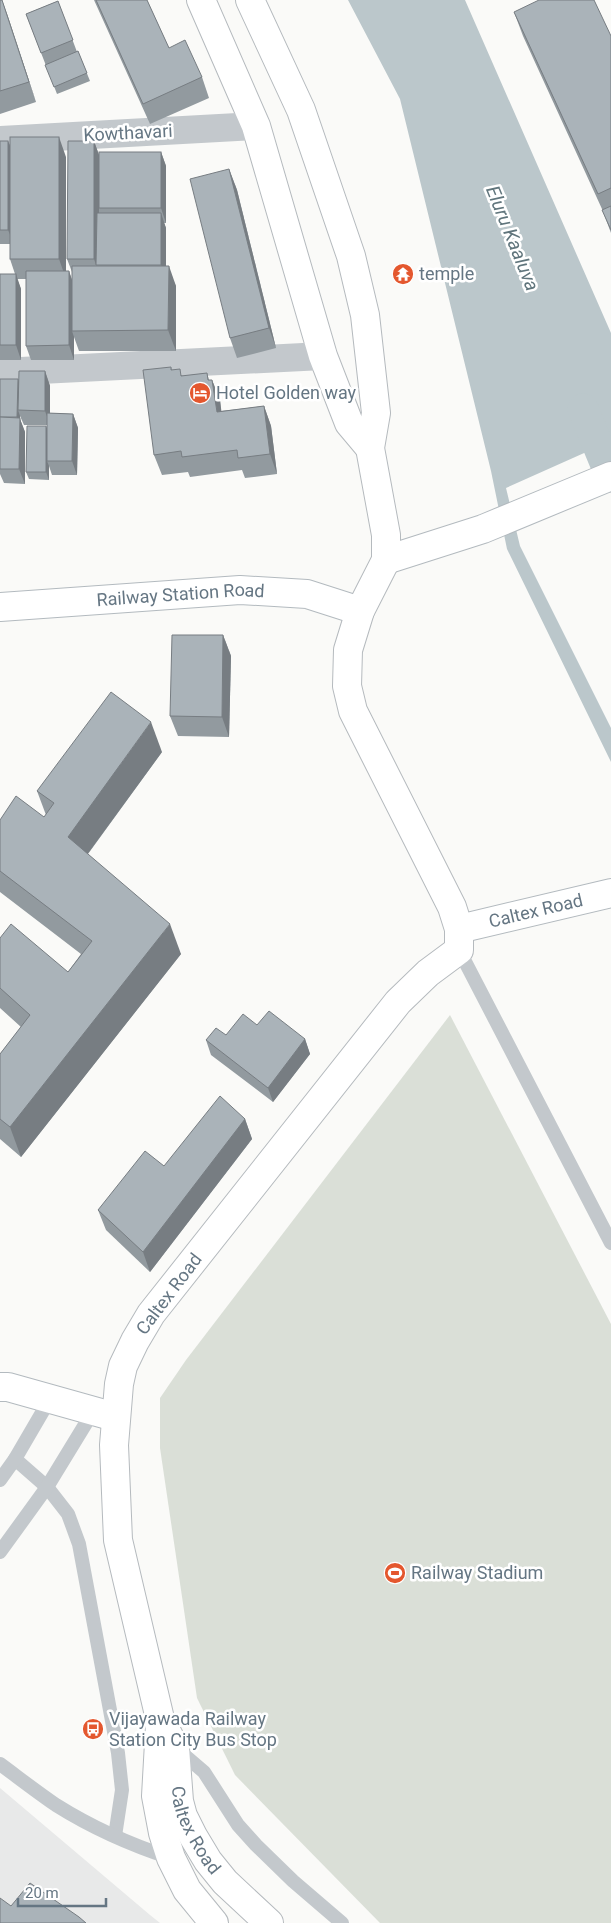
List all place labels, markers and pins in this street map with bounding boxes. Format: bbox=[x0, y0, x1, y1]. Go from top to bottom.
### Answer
temple icon: temple bbox=[391, 262, 415, 286]
place label: temple bbox=[419, 263, 474, 284]
hotel icon: Hotel Golden way bbox=[188, 381, 212, 405]
place label: Hotel Golden way bbox=[216, 382, 357, 403]
sports icon: Railway Stadium bbox=[383, 1561, 407, 1585]
place label: Railway Stadium bbox=[411, 1562, 543, 1583]
place label: Vijayawada Railway Station City Bus Stop bbox=[109, 1708, 277, 1750]
bus stop icon: Vijayawada Railway Station City Bus Stop bbox=[81, 1717, 105, 1741]

